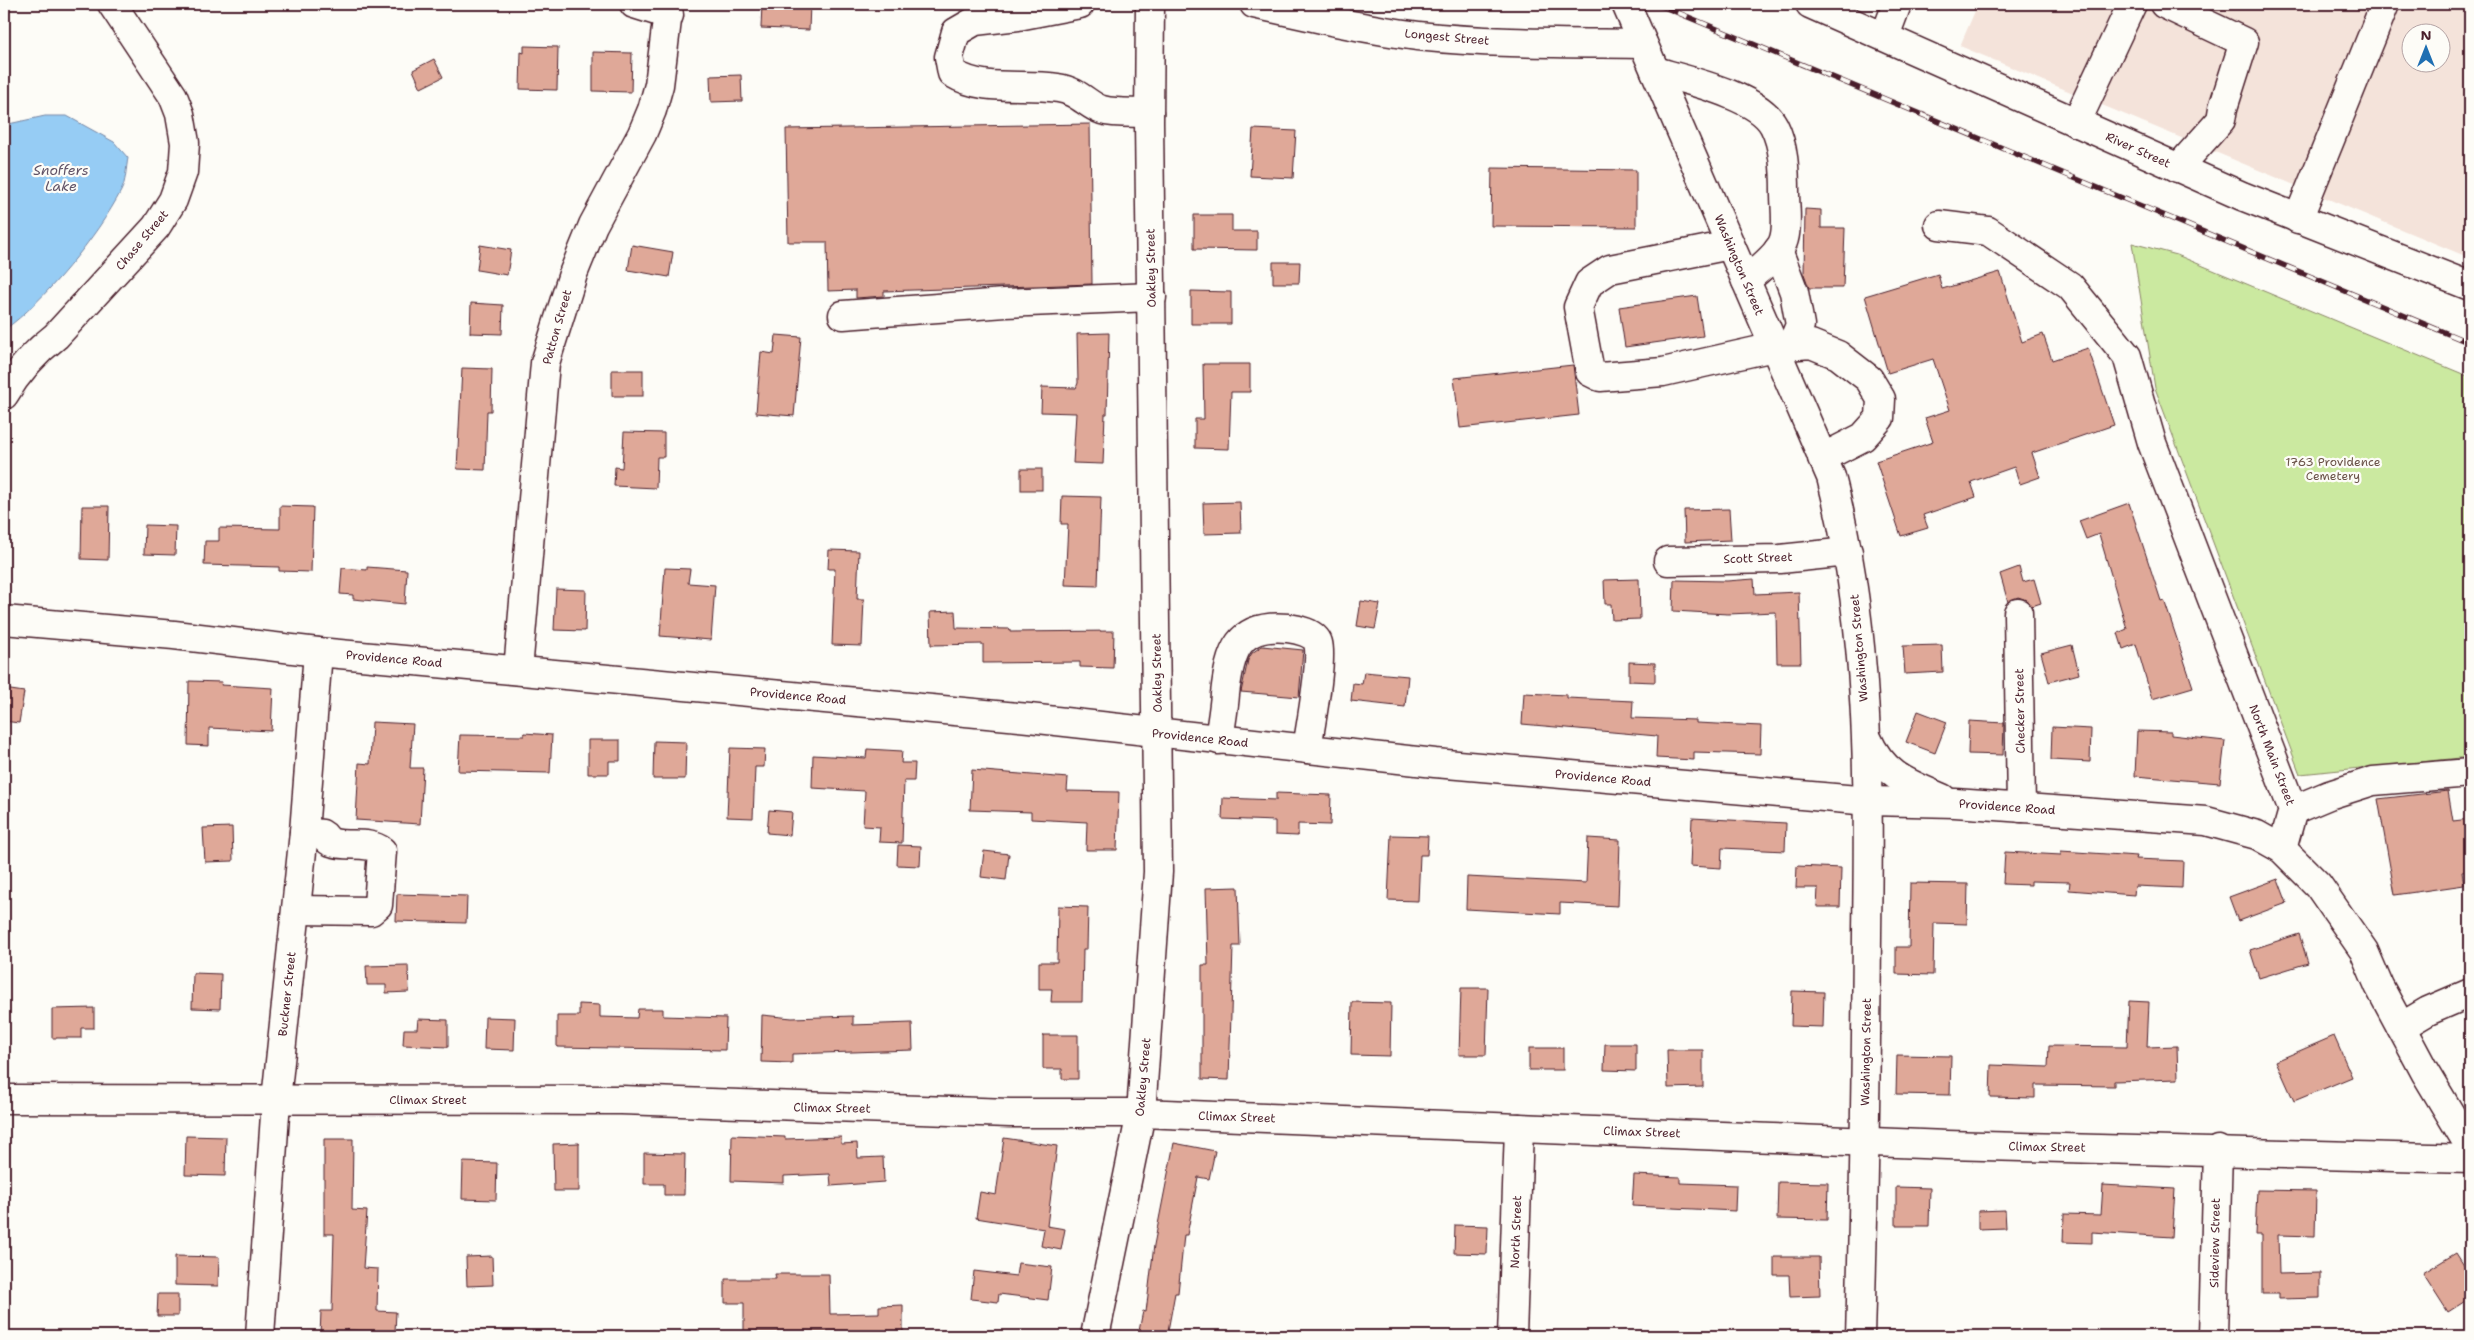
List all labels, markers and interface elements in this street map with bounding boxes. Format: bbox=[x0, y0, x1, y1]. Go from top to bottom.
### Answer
north arrow bbox=[2402, 22, 2452, 72]
street label: Longest Street bbox=[1404, 25, 1490, 49]
text: N bbox=[2420, 26, 2432, 44]
street label: River Street bbox=[2103, 129, 2173, 171]
water label: Snoffers Lake bbox=[33, 161, 89, 195]
street label: Chase Street bbox=[112, 207, 172, 273]
street label: Washington Street bbox=[1711, 212, 1767, 318]
street label: Oakley Street bbox=[1142, 228, 1160, 308]
street label: Patton Street bbox=[539, 288, 575, 366]
park label: 1763 Providence Cemetery bbox=[2285, 454, 2381, 484]
street label: Scott Street bbox=[1723, 549, 1793, 567]
street label: Washington Street bbox=[1846, 593, 1872, 703]
street label: Oakley Street bbox=[1148, 633, 1166, 713]
street label: Providence Road bbox=[345, 647, 443, 671]
street label: Checker Street bbox=[2011, 668, 2029, 754]
street label: Providence Road bbox=[749, 684, 847, 708]
street label: North Main Street bbox=[2245, 702, 2299, 808]
street label: Providence Road bbox=[1151, 725, 1249, 751]
street label: Providence Road bbox=[1554, 766, 1652, 790]
street label: Providence Road bbox=[1958, 796, 2056, 818]
street label: Buckner Street bbox=[275, 951, 299, 1037]
street label: Washington Street bbox=[1857, 998, 1875, 1106]
street label: Oakley Street bbox=[1132, 1037, 1154, 1117]
street label: Climax Street bbox=[389, 1092, 467, 1108]
street label: Climax Street bbox=[793, 1099, 871, 1117]
street label: Climax Street bbox=[1198, 1108, 1276, 1126]
street label: Climax Street bbox=[1603, 1123, 1681, 1141]
street label: Climax Street bbox=[2008, 1138, 2086, 1156]
street label: North Street bbox=[1507, 1195, 1525, 1269]
street label: Sideview Street bbox=[2206, 1198, 2224, 1288]

